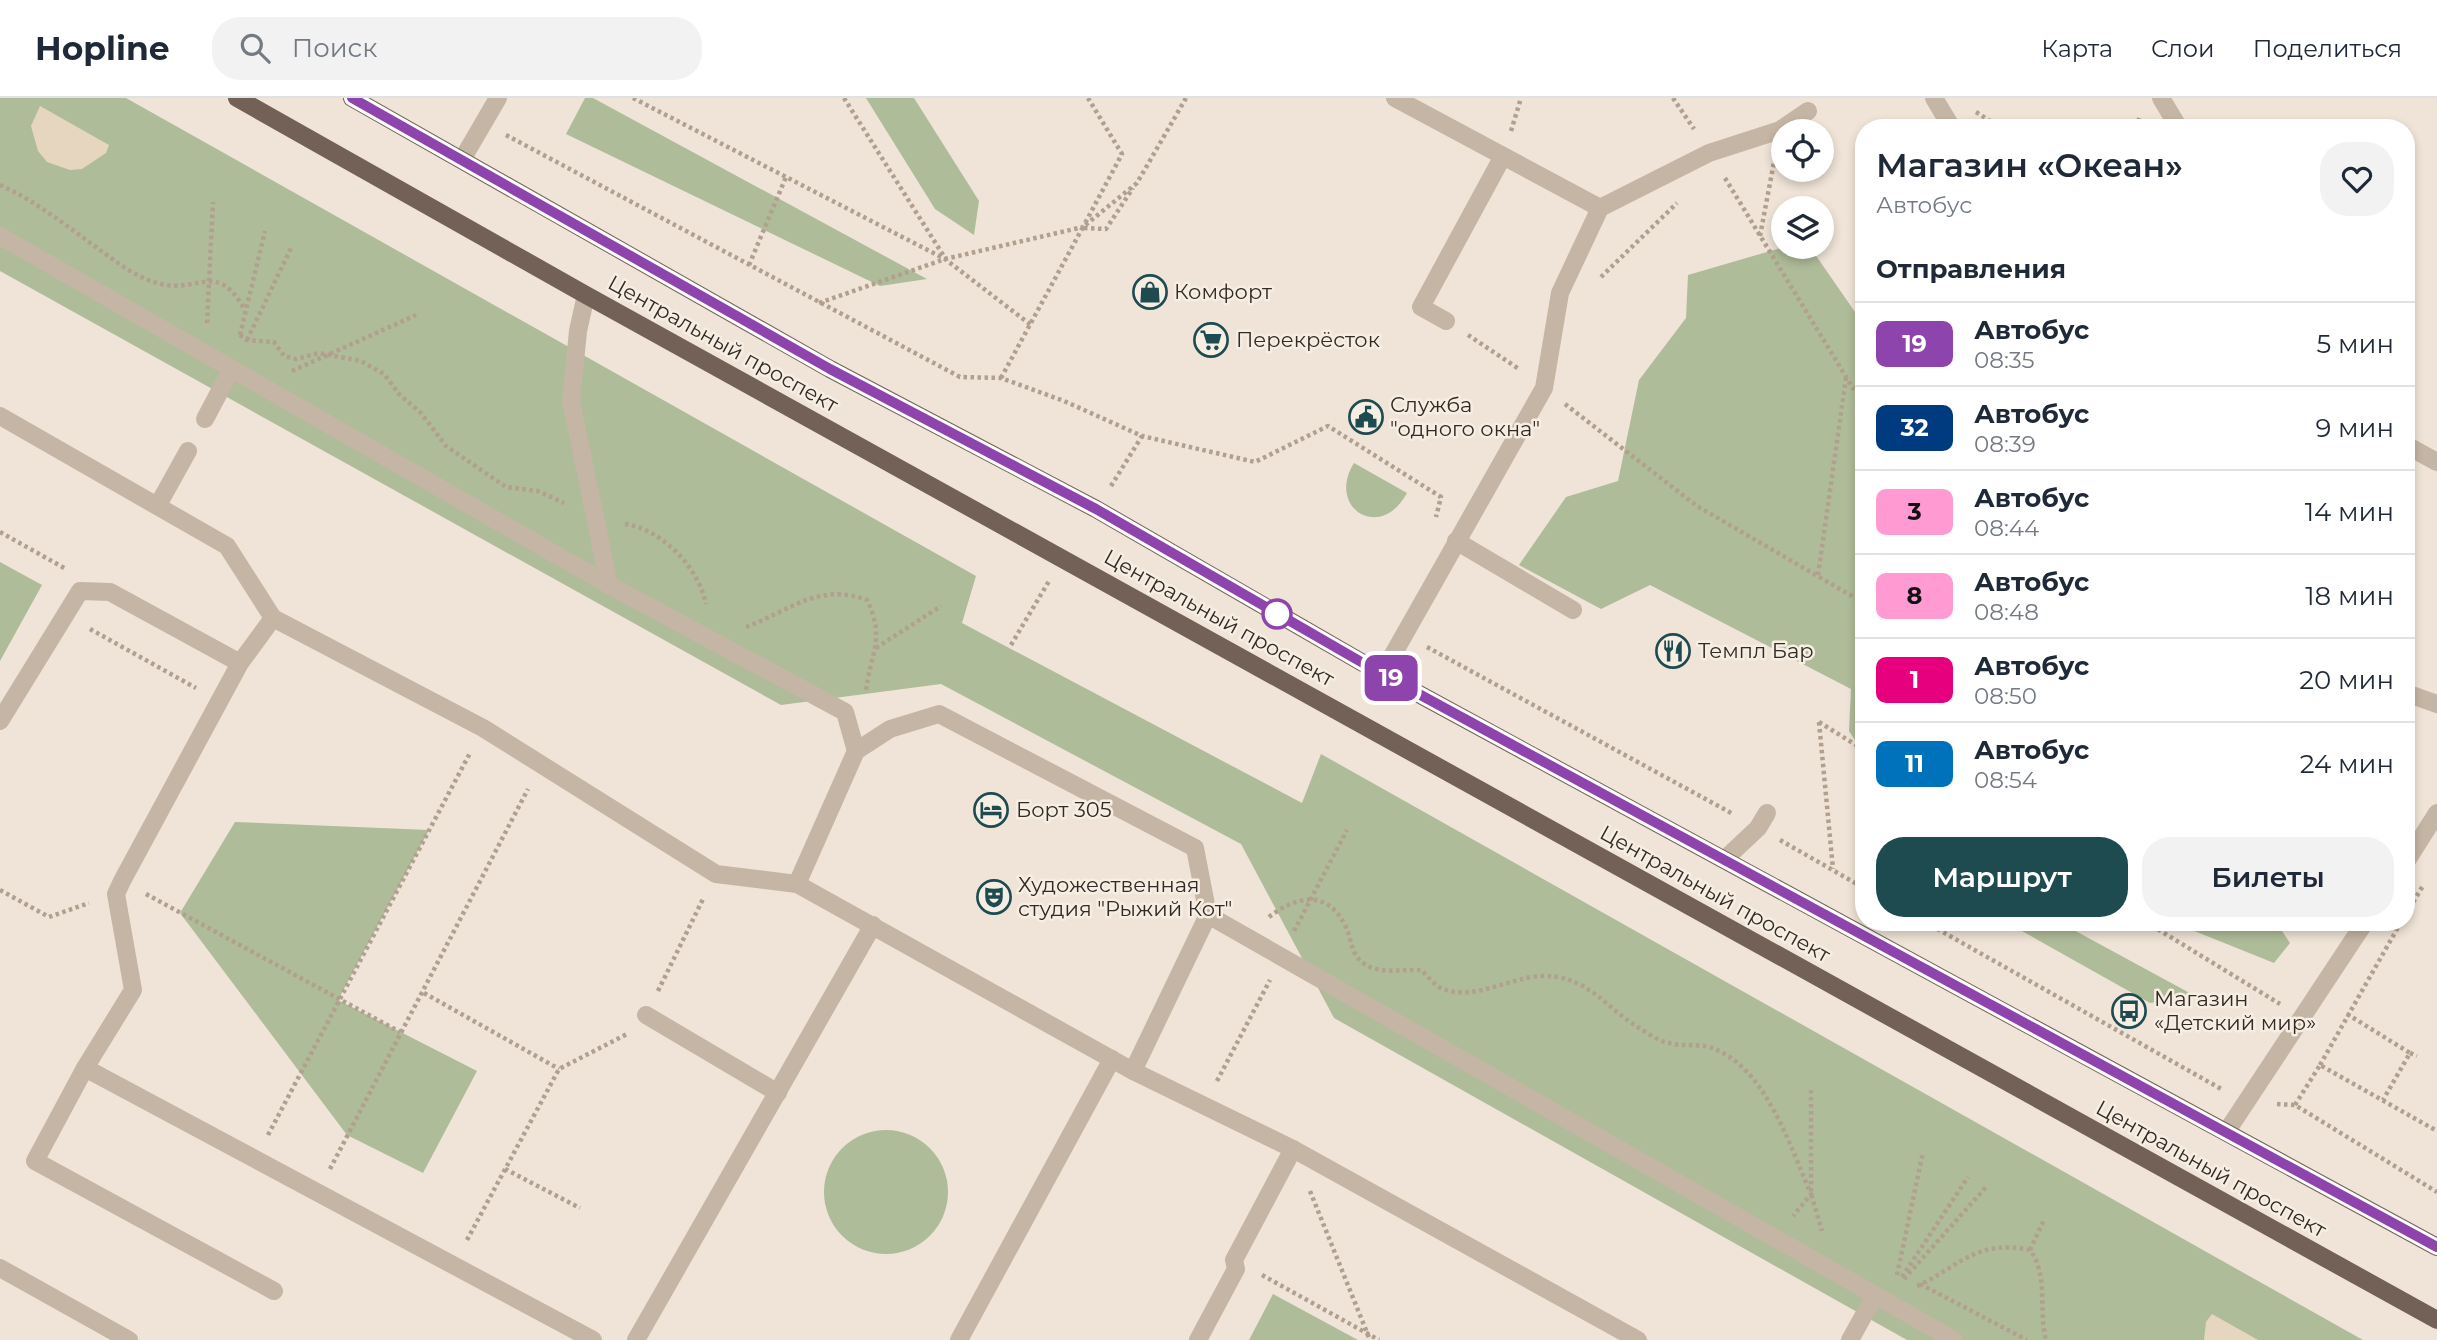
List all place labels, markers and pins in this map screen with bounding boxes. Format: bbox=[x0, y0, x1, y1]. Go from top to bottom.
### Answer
shop icon: Комфорт bbox=[1131, 273, 1169, 311]
place label: Комфорт bbox=[1174, 279, 1272, 304]
supermarket icon: Перекрёсток bbox=[1192, 321, 1230, 359]
place label: Перекрёсток bbox=[1236, 327, 1380, 352]
place label: Служба "одного окна" bbox=[1390, 392, 1540, 441]
public building icon: Служба "одного окна" bbox=[1347, 398, 1385, 436]
unlabelled marker bbox=[1262, 599, 1292, 629]
restaurant icon: Темпл Бар bbox=[1654, 632, 1692, 670]
place label: Темпл Бар bbox=[1698, 638, 1814, 663]
hotel icon: Борт 305 bbox=[972, 791, 1010, 829]
place label: Борт 305 bbox=[1016, 797, 1112, 822]
place label: Художественная студия "Рыжий Кот" bbox=[1018, 872, 1232, 921]
theatre icon: Художественная студия "Рыжий Кот" bbox=[975, 878, 1013, 916]
place label: Магазин «Детский мир» bbox=[2154, 986, 2316, 1035]
bus stop icon: Магазин «Детский мир» bbox=[2110, 992, 2148, 1030]

